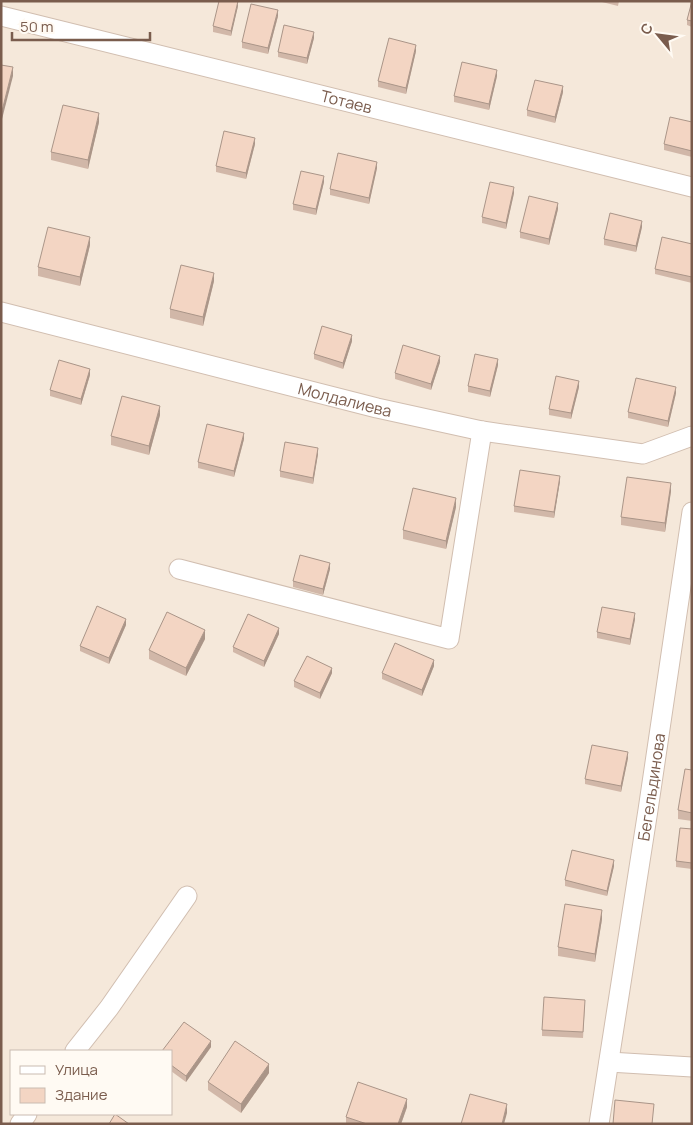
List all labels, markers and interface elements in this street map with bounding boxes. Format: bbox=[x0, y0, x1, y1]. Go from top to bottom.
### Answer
scale bar bbox=[12, 10, 150, 42]
north arrow bbox=[633, 10, 683, 60]
text: 50 m bbox=[20, 16, 54, 37]
text: С bbox=[635, 19, 657, 38]
street label: Тотаев bbox=[319, 85, 375, 119]
street label: Молдалиева bbox=[296, 377, 394, 422]
street label: Бегельдинова bbox=[632, 732, 670, 842]
legend bbox=[10, 1050, 172, 1115]
text: Улица bbox=[55, 1059, 98, 1080]
text: Здание bbox=[55, 1084, 108, 1105]

